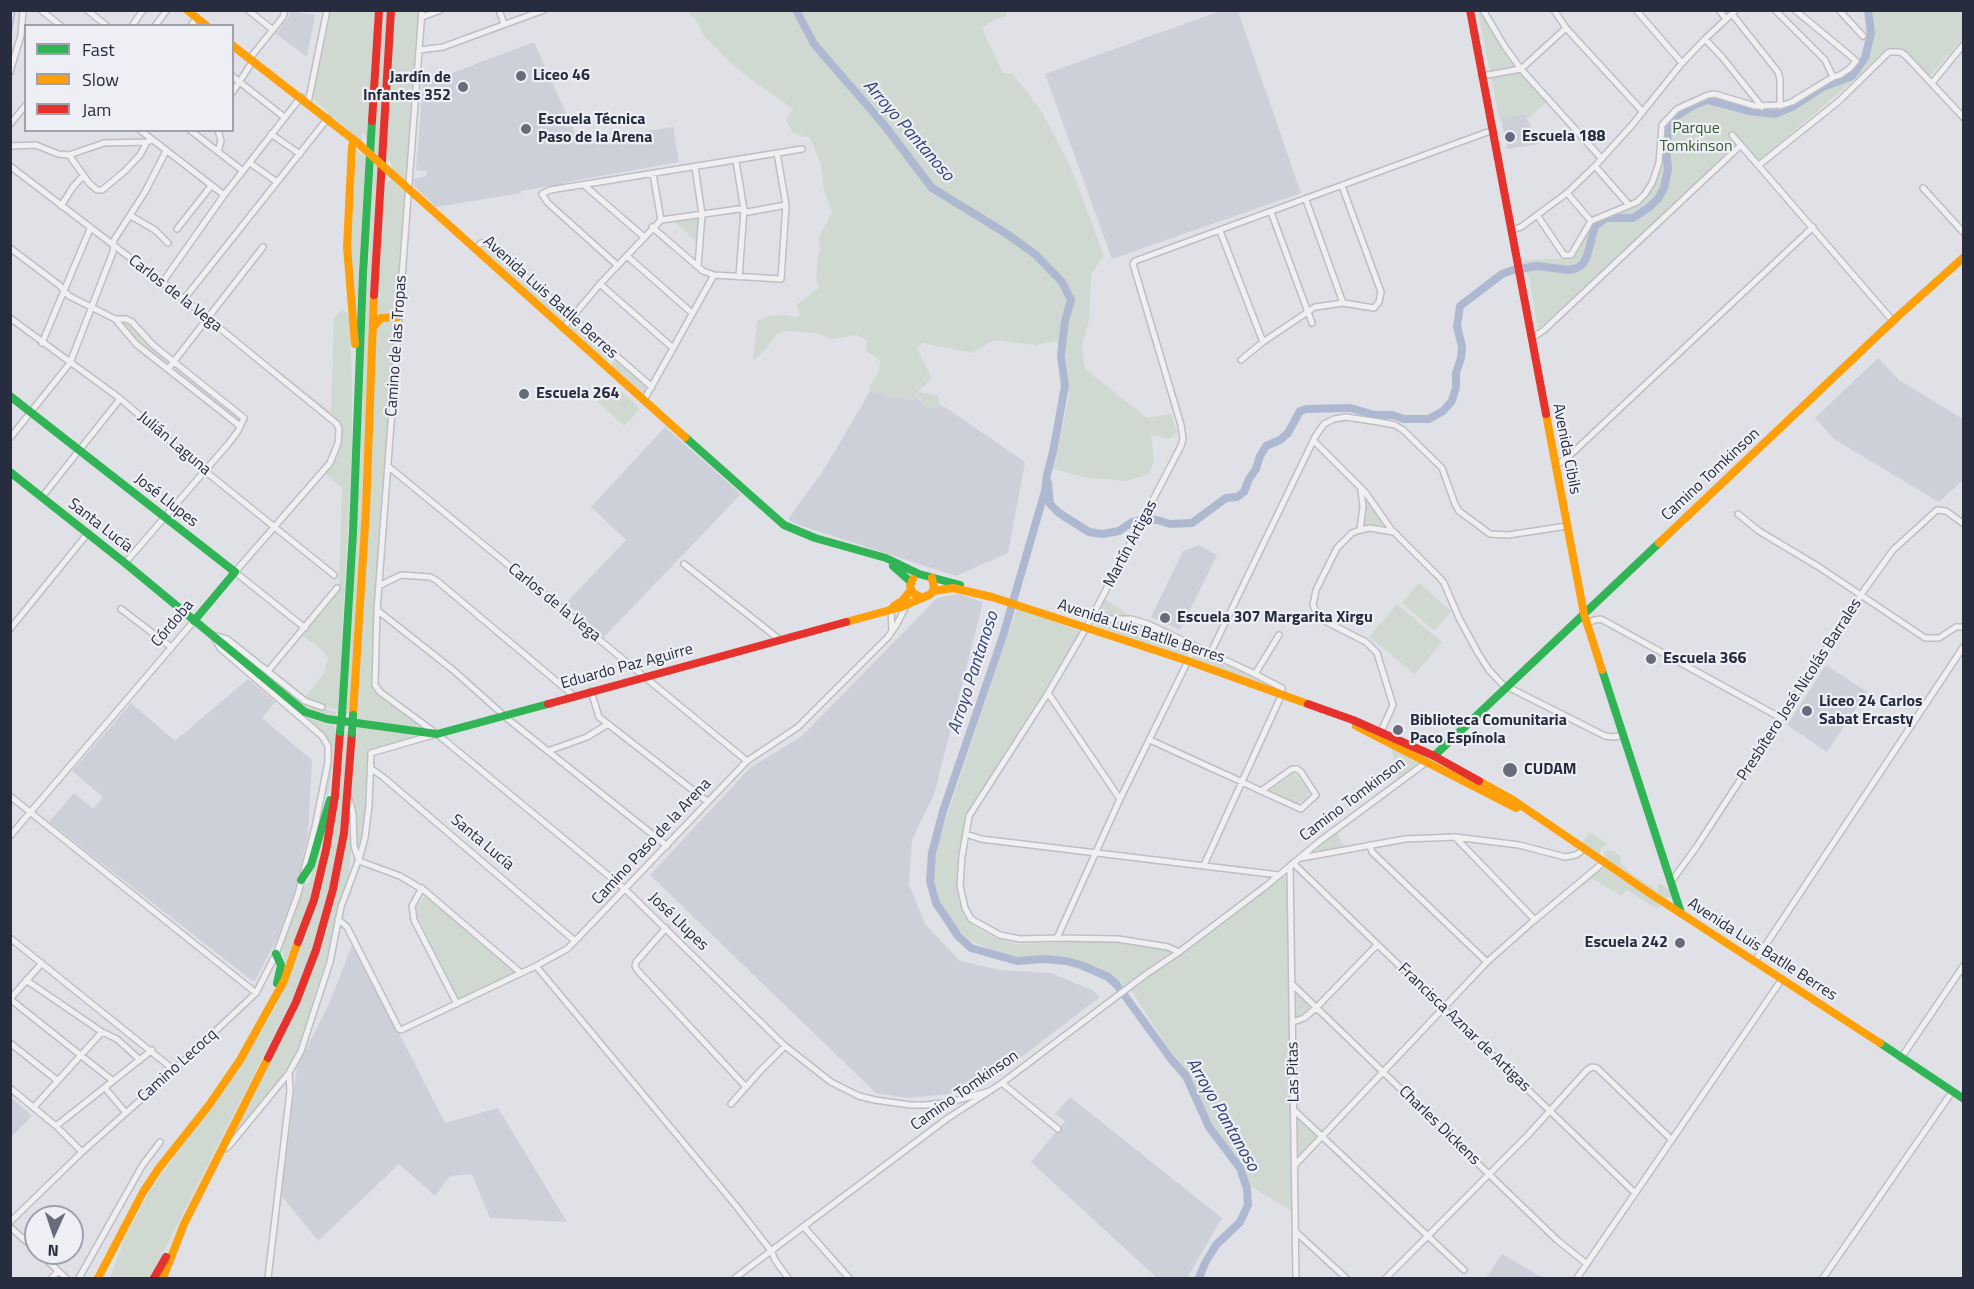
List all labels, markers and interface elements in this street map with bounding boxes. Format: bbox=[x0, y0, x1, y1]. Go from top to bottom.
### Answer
legend bbox=[24, 24, 234, 132]
text: Fast bbox=[82, 36, 115, 63]
text: Slow bbox=[82, 66, 119, 93]
place label: Liceo 46 bbox=[533, 66, 590, 86]
place label: Jardín de Infantes 352 bbox=[363, 68, 451, 106]
marker: Liceo 46 bbox=[514, 69, 528, 83]
water label: Arroyo Pantanoso bbox=[858, 76, 958, 186]
marker: Jardín de Infantes 352 bbox=[456, 80, 470, 94]
text: Jam bbox=[82, 96, 111, 123]
place label: Escuela Técnica Paso de la Arena bbox=[538, 110, 652, 148]
park label: Parque Tomkinson bbox=[1659, 119, 1733, 157]
marker: Escuela Técnica Paso de la Arena bbox=[519, 122, 533, 136]
place label: Escuela 188 bbox=[1522, 127, 1605, 147]
marker: Escuela 188 bbox=[1503, 130, 1517, 144]
street label: Avenida Luis Batlle Berres bbox=[479, 233, 621, 363]
street label: Carlos de la Vega bbox=[124, 251, 226, 337]
street label: Camino de las Tropas bbox=[382, 275, 412, 417]
place label: Escuela 264 bbox=[536, 384, 619, 404]
marker: Escuela 264 bbox=[517, 387, 531, 401]
street label: Avenida Cibils bbox=[1548, 402, 1584, 496]
street label: Julián Laguna bbox=[134, 408, 214, 480]
street label: Camino Tomkinson bbox=[1658, 425, 1764, 525]
street label: José Llupes bbox=[130, 470, 202, 532]
street label: Santa Lucía bbox=[64, 495, 136, 557]
street label: Martín Artigas bbox=[1100, 497, 1162, 591]
street label: Carlos de la Vega bbox=[504, 560, 604, 646]
street label: Presbítero José Nicolás Barrales bbox=[1734, 595, 1866, 785]
street label: Avenida Luis Batlle Berres bbox=[1055, 596, 1227, 668]
street label: Córdoba bbox=[148, 597, 198, 651]
place label: Escuela 307 Margarita Xirgu bbox=[1177, 608, 1373, 628]
water label: Arroyo Pantanoso bbox=[944, 609, 1004, 737]
marker: Escuela 307 Margarita Xirgu bbox=[1158, 611, 1172, 625]
street label: Eduardo Paz Aguirre bbox=[559, 640, 695, 694]
place label: Escuela 366 bbox=[1663, 649, 1746, 669]
marker: Escuela 366 bbox=[1644, 652, 1658, 666]
place label: Liceo 24 Carlos Sabat Ercasty bbox=[1819, 692, 1923, 730]
marker: Liceo 24 Carlos Sabat Ercasty bbox=[1800, 704, 1814, 718]
place label: Biblioteca Comunitaria Paco Espínola bbox=[1410, 711, 1567, 749]
marker: Biblioteca Comunitaria Paco Espínola bbox=[1391, 723, 1405, 737]
street label: Camino Tomkinson bbox=[1296, 754, 1410, 846]
place label: CUDAM bbox=[1524, 760, 1577, 780]
marker: CUDAM bbox=[1501, 761, 1519, 779]
street label: Camino Paso de la Arena bbox=[588, 775, 716, 909]
street label: Santa Lucía bbox=[446, 811, 518, 875]
street label: José Llupes bbox=[644, 889, 712, 955]
street label: Avenida Luis Batlle Berres bbox=[1684, 894, 1840, 1006]
place label: Escuela 242 bbox=[1585, 933, 1668, 953]
marker: Escuela 242 bbox=[1673, 936, 1687, 950]
street label: Francisca Aznar de Artigas bbox=[1394, 960, 1534, 1096]
street label: Camino Lecocq bbox=[134, 1025, 222, 1107]
street label: Las Pitas bbox=[1284, 1041, 1304, 1103]
street label: Camino Tomkinson bbox=[907, 1047, 1023, 1135]
water label: Arroyo Pantanoso bbox=[1181, 1054, 1263, 1176]
street label: Charles Dickens bbox=[1394, 1082, 1484, 1170]
north arrow bbox=[24, 1205, 84, 1265]
text: N bbox=[47, 1239, 59, 1263]

